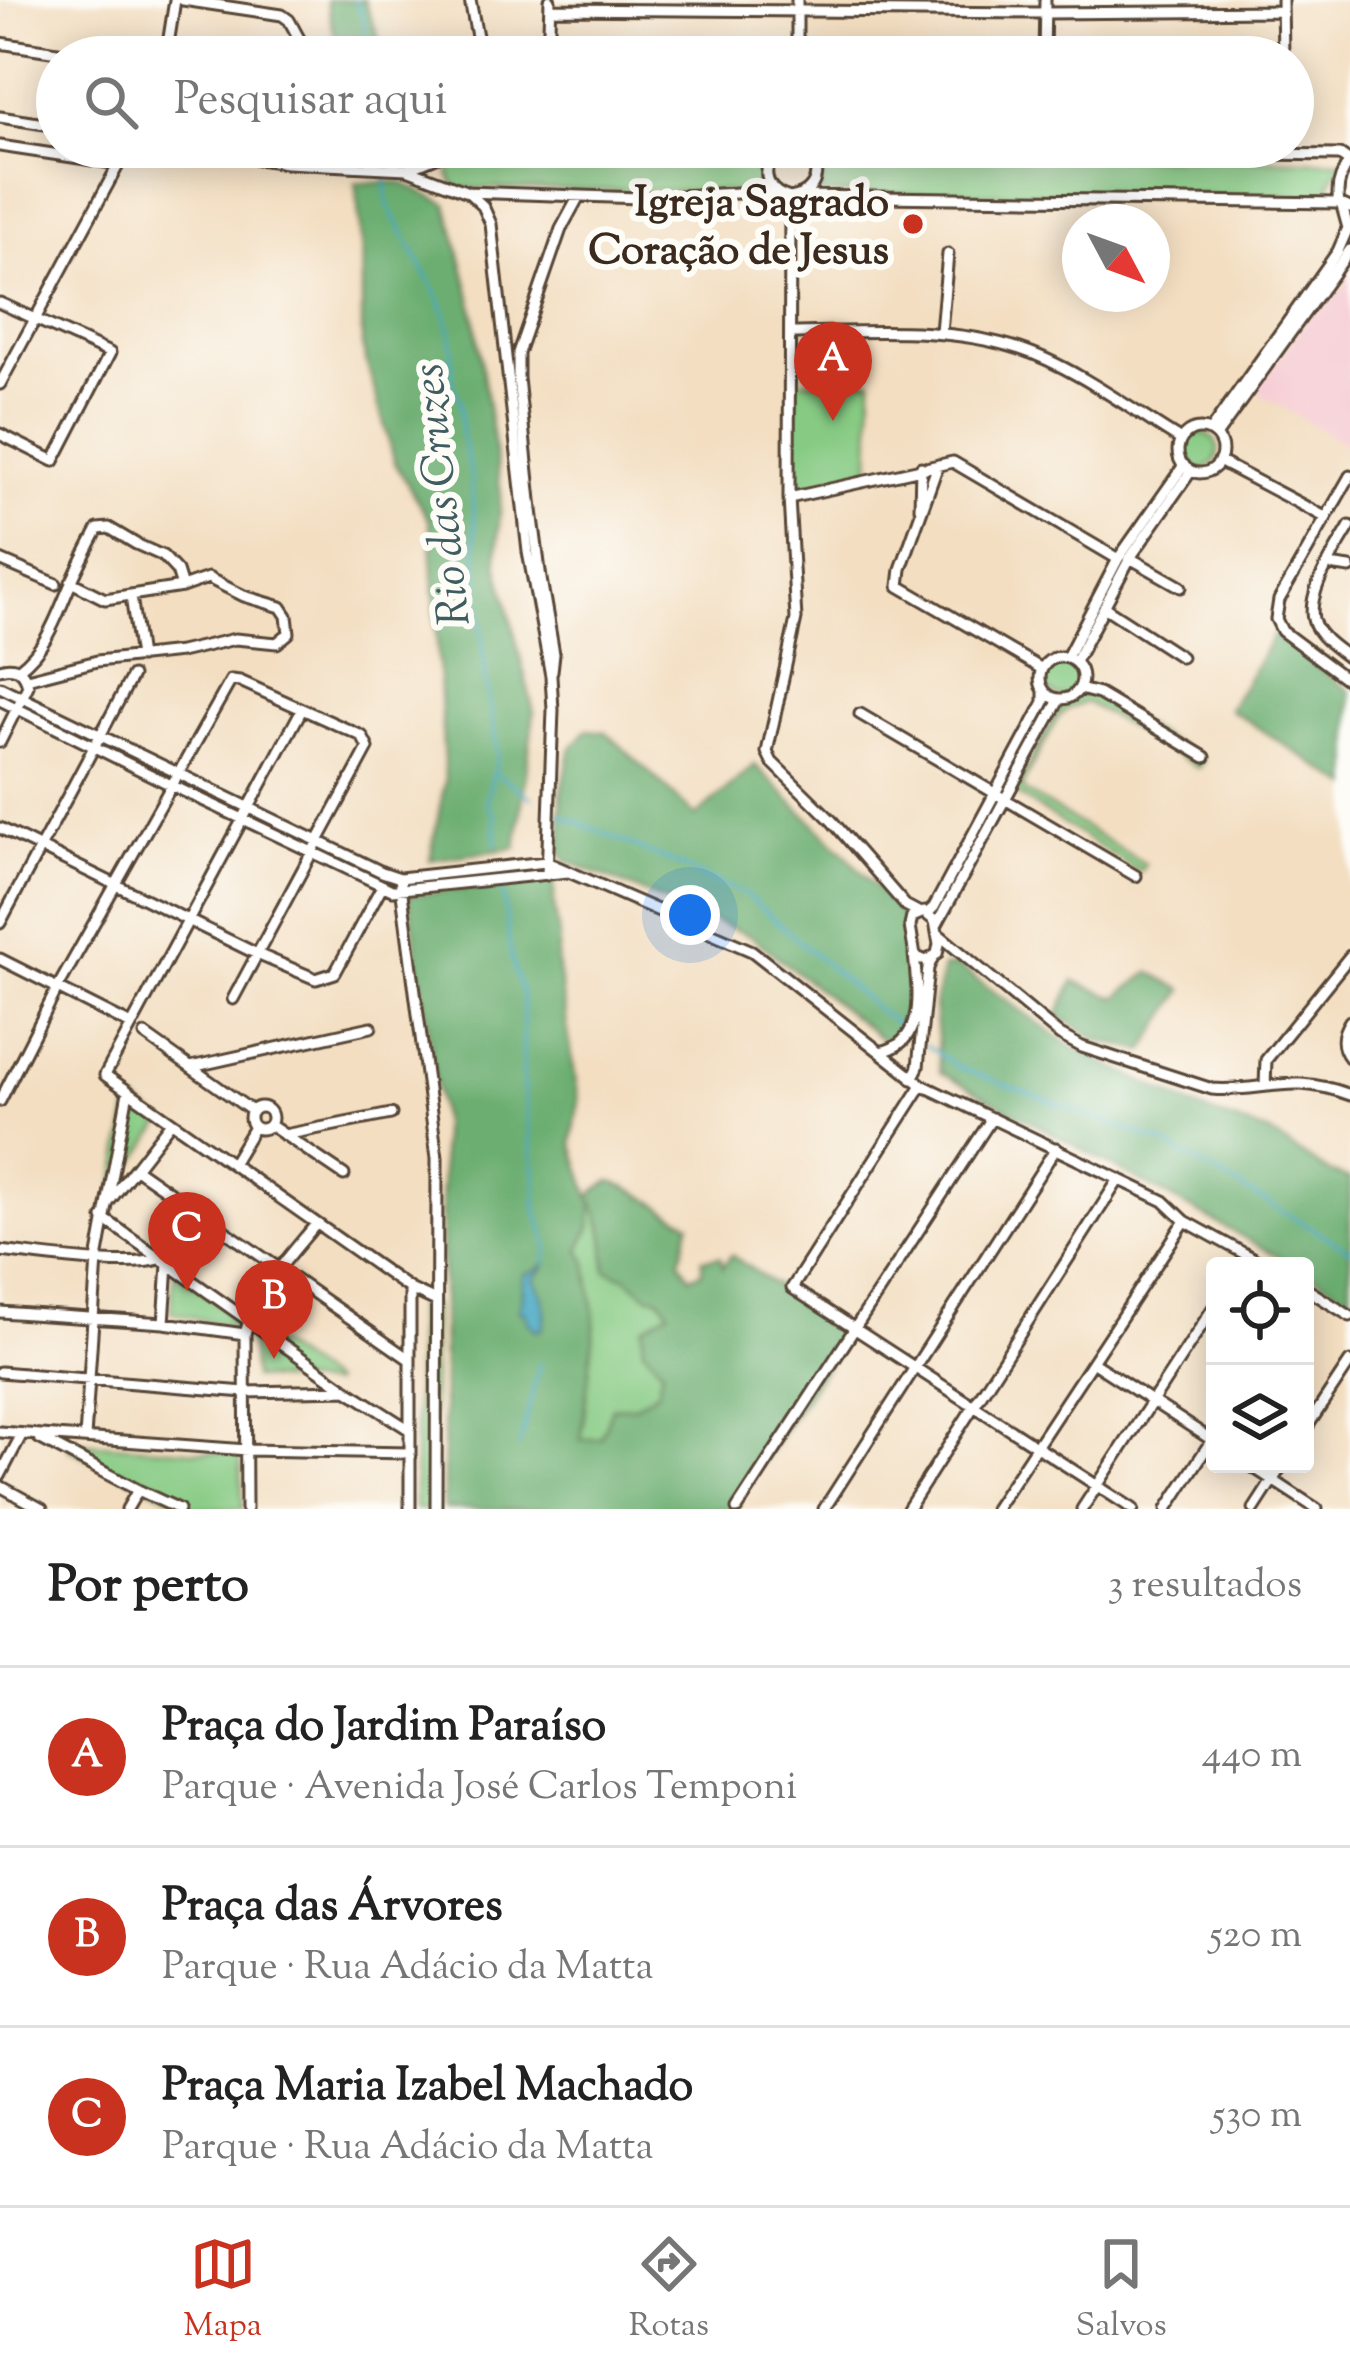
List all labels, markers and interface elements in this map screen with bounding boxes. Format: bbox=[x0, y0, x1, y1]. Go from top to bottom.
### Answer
search box bbox=[36, 36, 1314, 168]
icon: search bbox=[78, 69, 144, 135]
text: Pesquisar aqui bbox=[174, 70, 447, 135]
place label: Igreja Sagrado Coração de Jesus bbox=[588, 175, 889, 283]
north arrow bbox=[1062, 204, 1170, 312]
marker: Igreja Sagrado Coração de Jesus bbox=[900, 211, 926, 237]
pin: A bbox=[794, 322, 872, 421]
water label: Rio das Cruzes bbox=[398, 360, 491, 629]
your location bbox=[660, 885, 720, 945]
pin: C bbox=[148, 1192, 226, 1291]
map controls bbox=[1206, 1257, 1314, 1473]
button: locate bbox=[1206, 1257, 1314, 1365]
pin: B bbox=[235, 1260, 313, 1359]
button: layers bbox=[1206, 1365, 1314, 1473]
text: Por perto bbox=[48, 1551, 249, 1624]
text: 3 resultados bbox=[1108, 1559, 1302, 1615]
text: Praça do Jardim Paraíso bbox=[162, 1696, 606, 1761]
text: A bbox=[71, 1729, 103, 1785]
text: 440 m bbox=[1202, 1729, 1302, 1785]
text: Parque · Avenida José Carlos Temponi bbox=[162, 1761, 797, 1817]
text: Praça das Árvores bbox=[162, 1876, 503, 1941]
text: B bbox=[75, 1909, 99, 1965]
text: 520 m bbox=[1209, 1909, 1302, 1965]
text: Parque · Rua Adácio da Matta bbox=[162, 1941, 653, 1997]
text: Praça Maria Izabel Machado bbox=[162, 2056, 693, 2121]
text: C bbox=[71, 2089, 103, 2145]
text: 530 m bbox=[1212, 2089, 1302, 2145]
text: Parque · Rua Adácio da Matta bbox=[162, 2121, 653, 2177]
tab: Mapa bbox=[183, 2231, 262, 2351]
tab: Rotas bbox=[629, 2231, 709, 2351]
tab: Salvos bbox=[1076, 2231, 1167, 2351]

